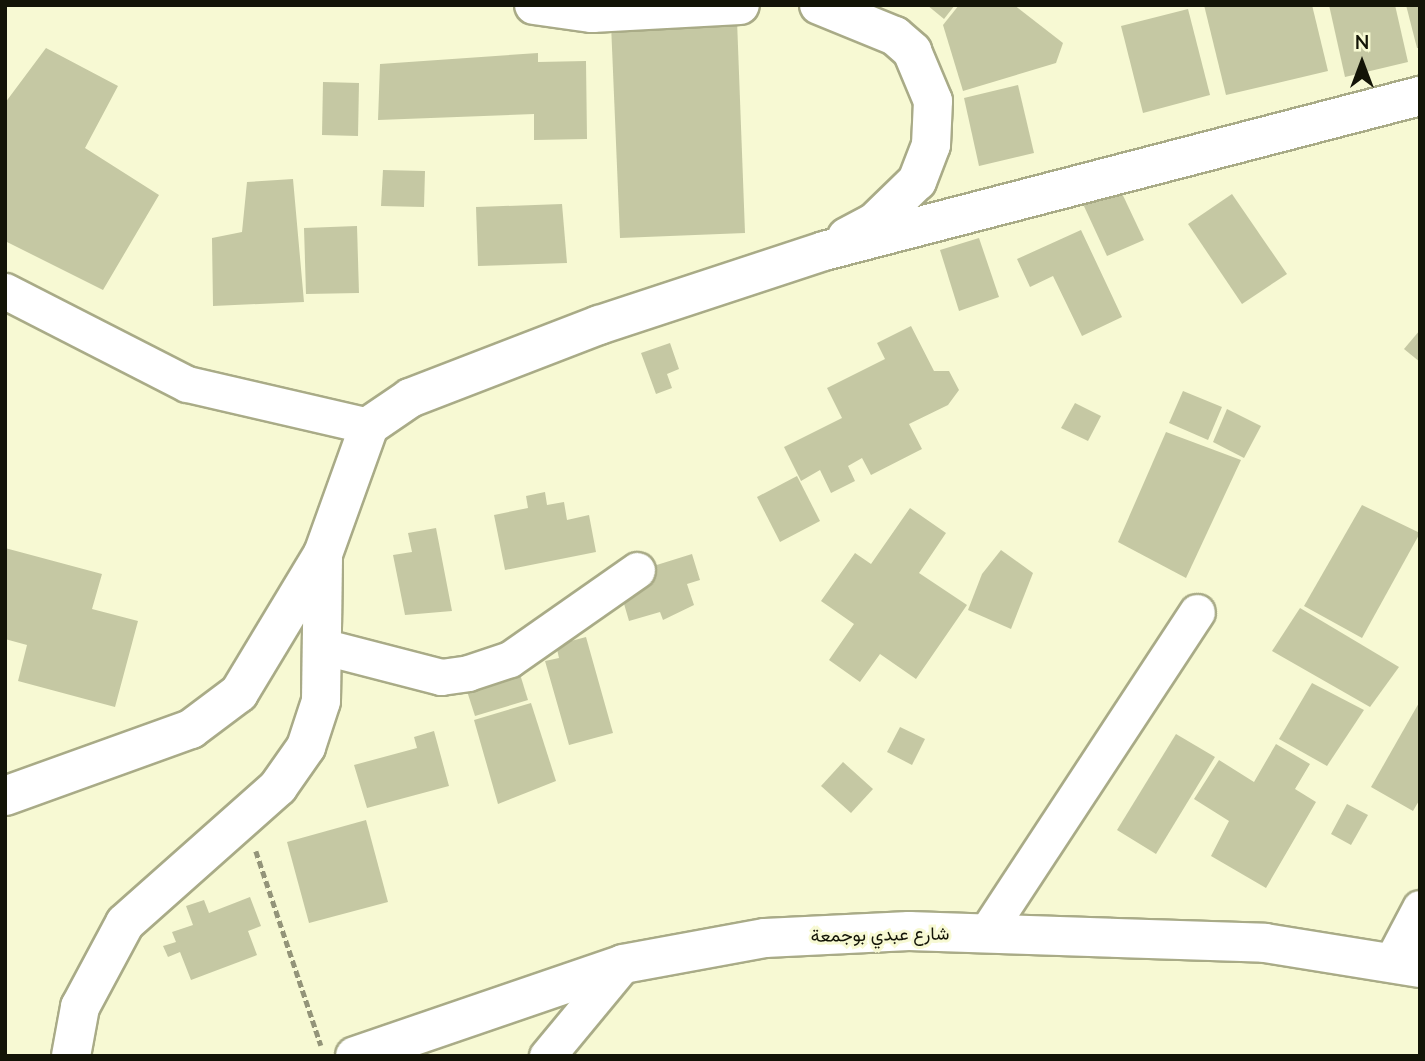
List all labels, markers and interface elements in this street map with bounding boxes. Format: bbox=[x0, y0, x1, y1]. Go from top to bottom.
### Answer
north arrow bbox=[1327, 28, 1397, 98]
text: N bbox=[1355, 30, 1369, 53]
street label: شارع عبدي بوجمعة bbox=[811, 922, 949, 946]

